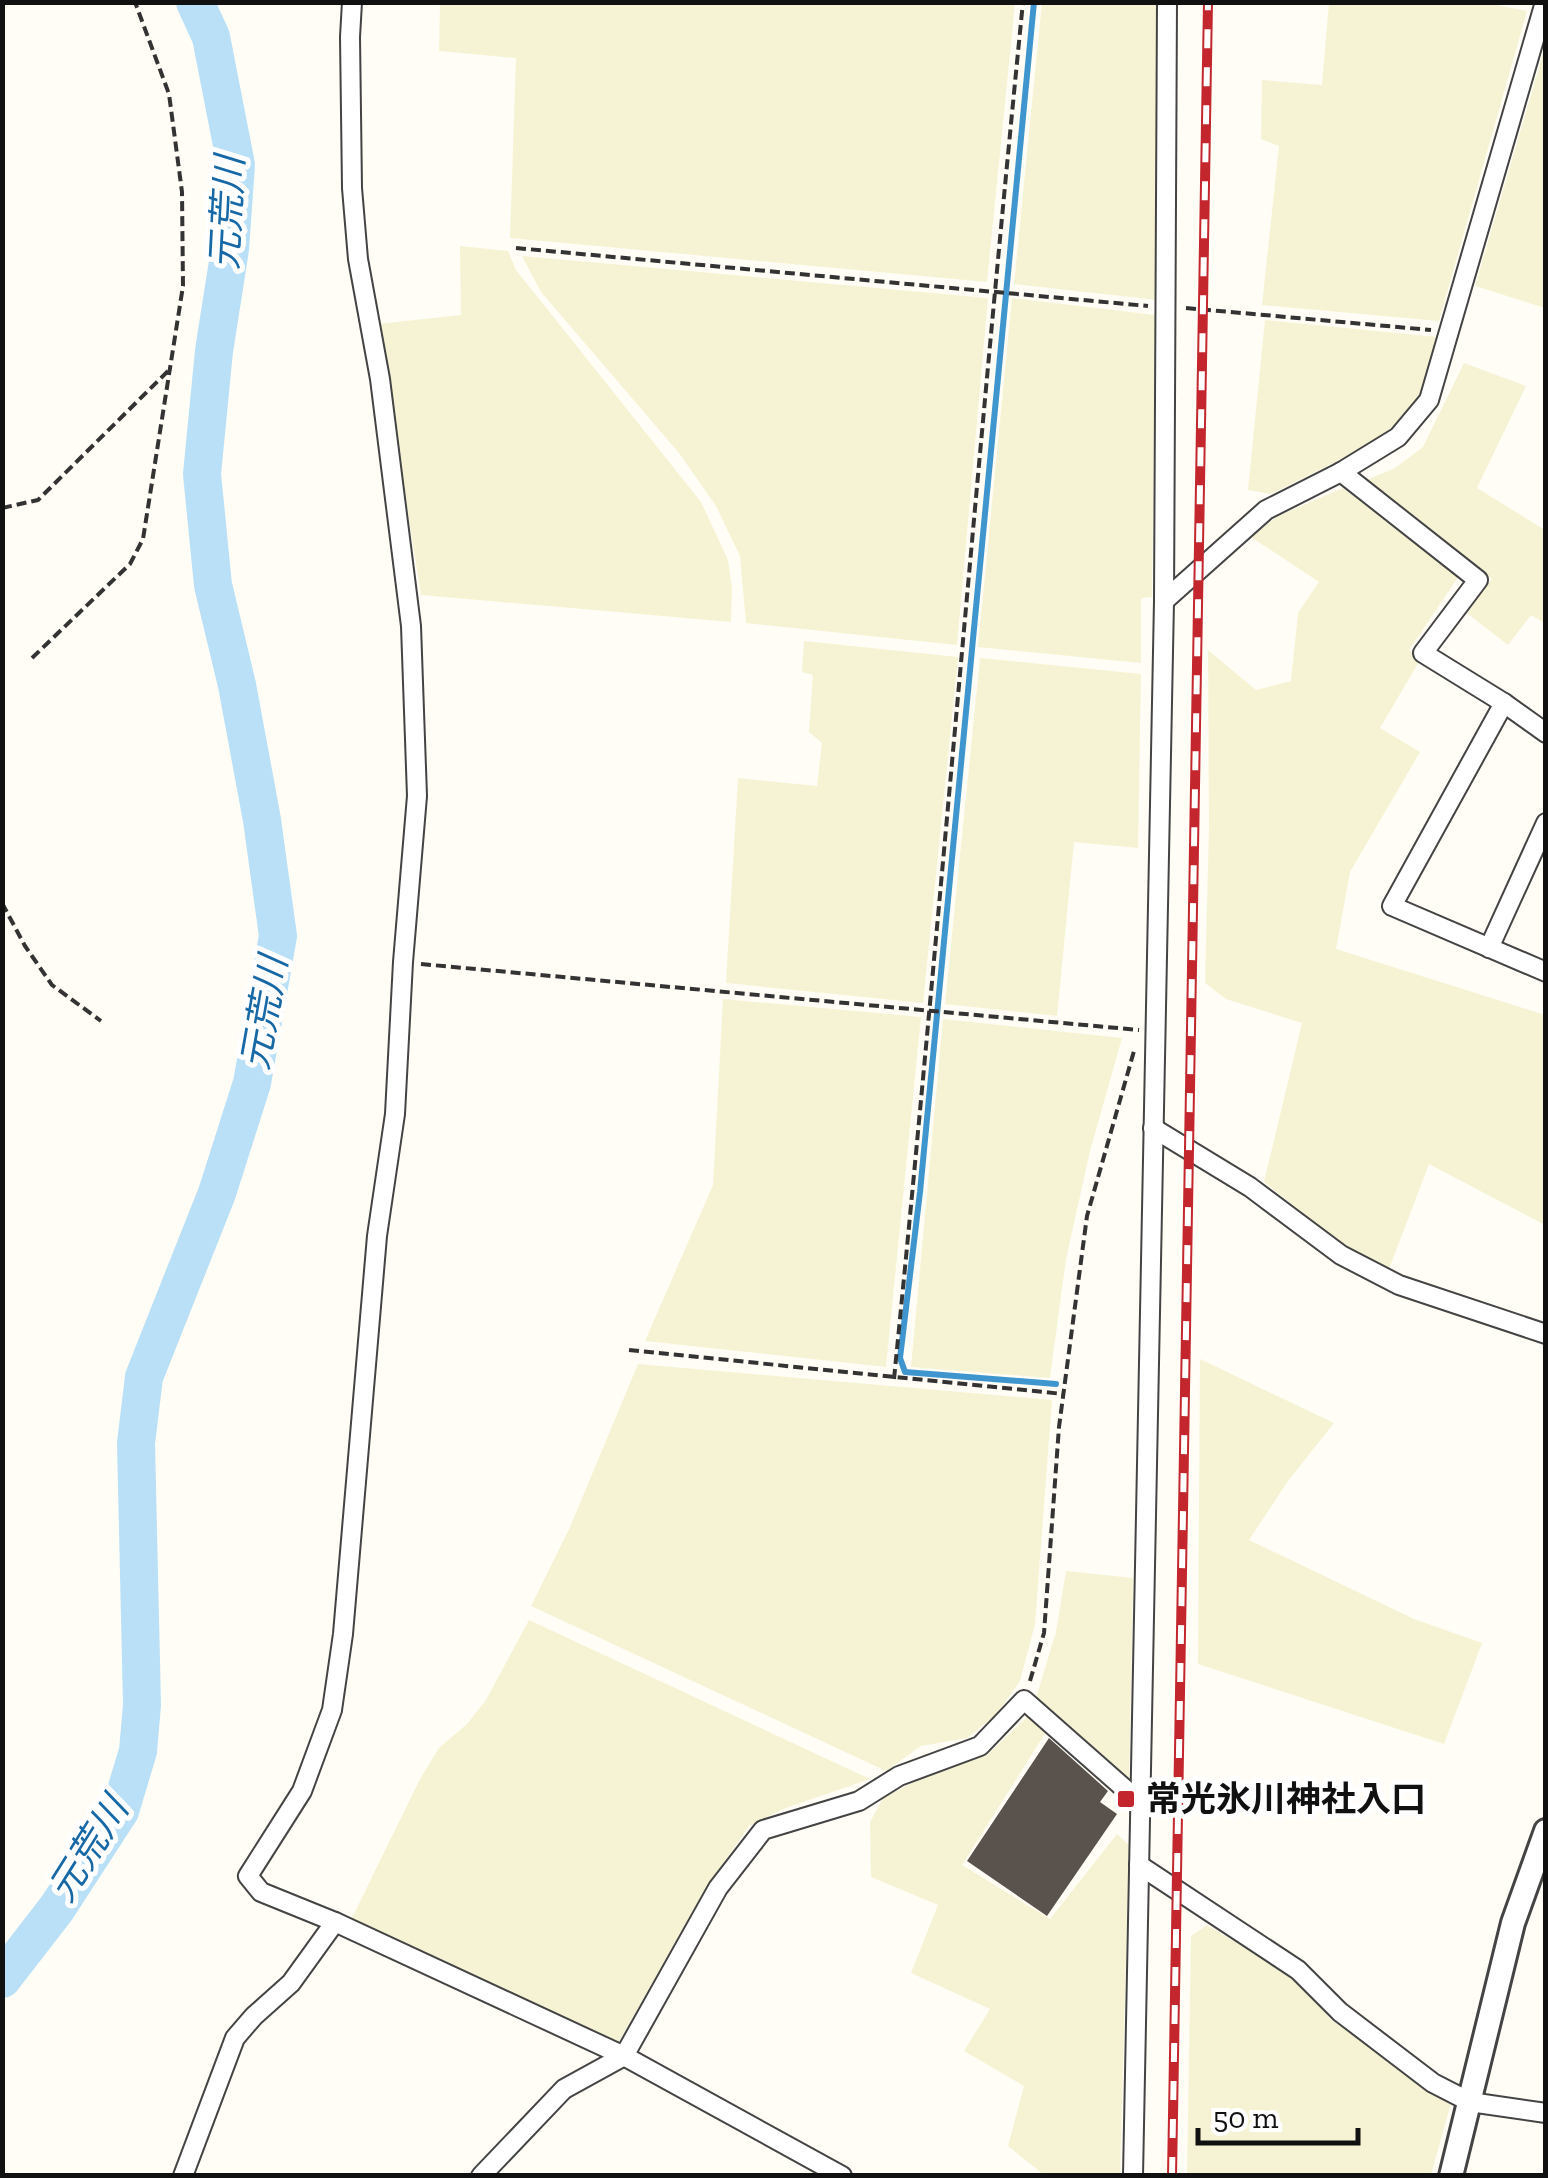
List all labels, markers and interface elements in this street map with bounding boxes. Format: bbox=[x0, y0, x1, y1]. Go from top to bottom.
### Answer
water label: 元荒川 bbox=[201, 151, 253, 271]
water label: 元荒川 bbox=[231, 949, 297, 1073]
place label: 常光氷川神社入口 bbox=[1146, 1778, 1426, 1820]
water label: 元荒川 bbox=[38, 1785, 140, 1910]
marker: 常光氷川神社入口 bbox=[1115, 1788, 1137, 1810]
scale bar bbox=[1198, 2083, 1358, 2145]
text: 50 m bbox=[1213, 2100, 1278, 2136]

